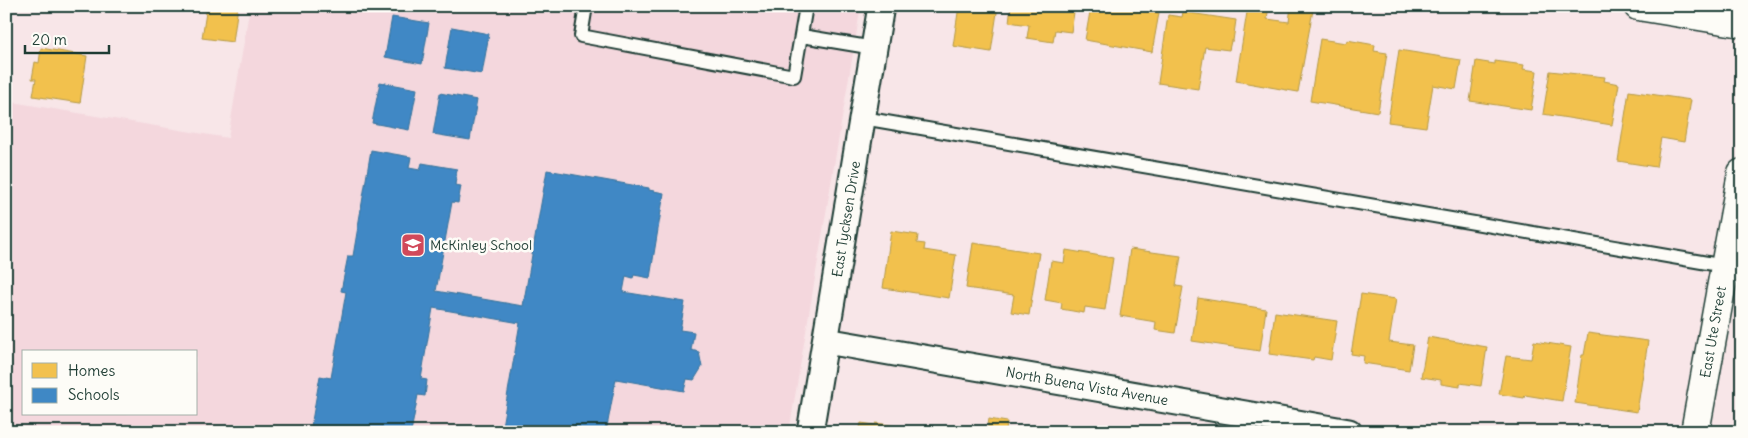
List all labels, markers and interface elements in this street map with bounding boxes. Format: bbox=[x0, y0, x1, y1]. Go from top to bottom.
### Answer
scale bar bbox=[25, 22, 109, 54]
text: 20 m bbox=[32, 30, 67, 49]
street label: East Tycksen Drive bbox=[828, 160, 864, 278]
school or university icon: McKinley School bbox=[400, 232, 426, 258]
place label: McKinley School bbox=[430, 236, 532, 254]
street label: East Ute Street bbox=[1696, 284, 1730, 379]
legend bbox=[22, 350, 198, 416]
text: Homes bbox=[68, 361, 115, 380]
street label: North Buena Vista Avenue bbox=[1004, 363, 1170, 409]
text: Schools bbox=[68, 385, 120, 404]

